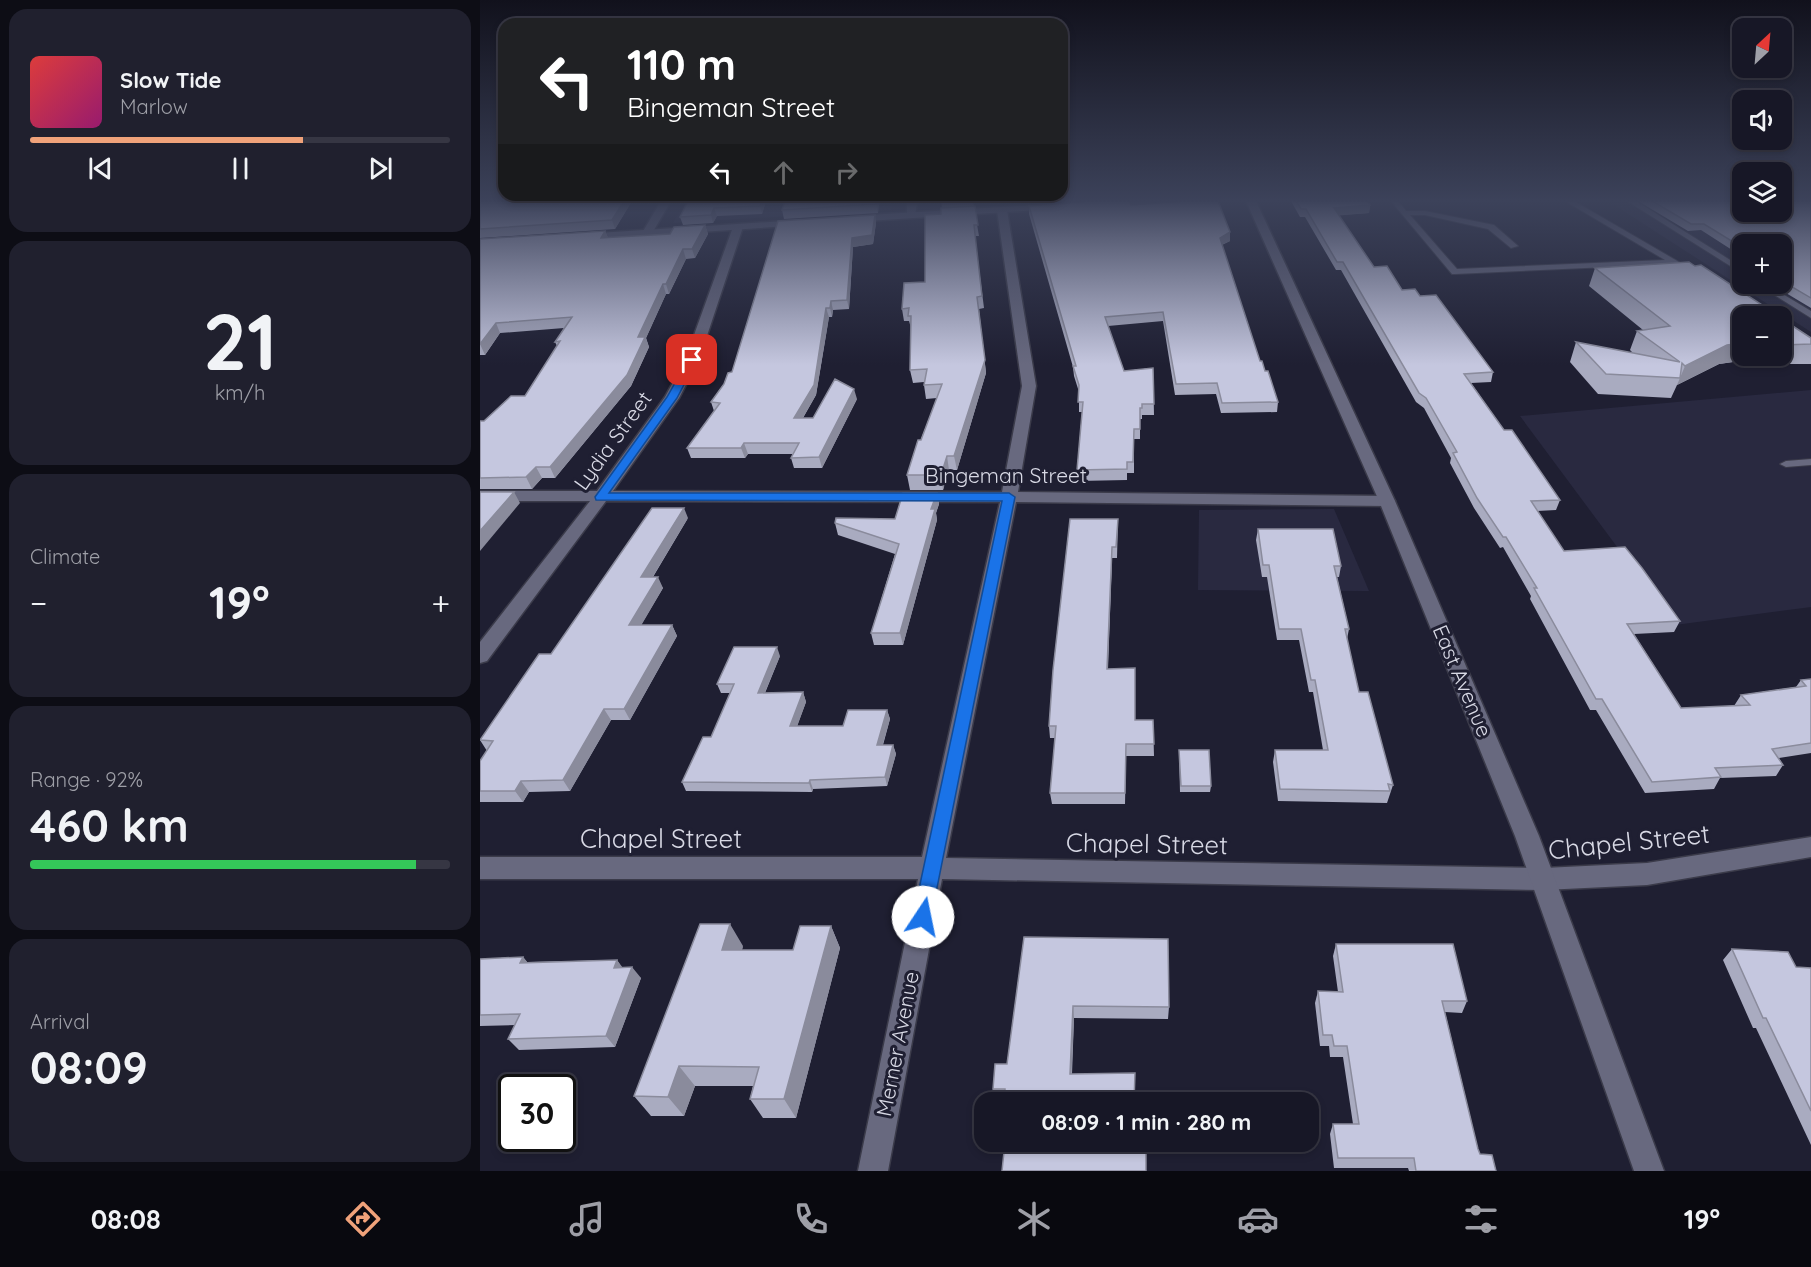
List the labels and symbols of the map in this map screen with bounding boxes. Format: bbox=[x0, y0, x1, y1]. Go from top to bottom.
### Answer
north arrow bbox=[1732, 18, 1792, 78]
pin bbox=[666, 334, 717, 385]
street label: Lydia Street bbox=[568, 386, 657, 495]
street label: Bingeman Street bbox=[925, 462, 1087, 488]
street label: East Avenue bbox=[1428, 621, 1498, 741]
street label: Chapel Street bbox=[1547, 817, 1711, 866]
street label: Chapel Street bbox=[580, 822, 742, 855]
street label: Chapel Street bbox=[1066, 826, 1228, 861]
position arrow bbox=[891, 885, 955, 949]
street label: Merner Avenue bbox=[870, 969, 924, 1118]
speed limit sign: 30 bbox=[498, 1074, 576, 1152]

